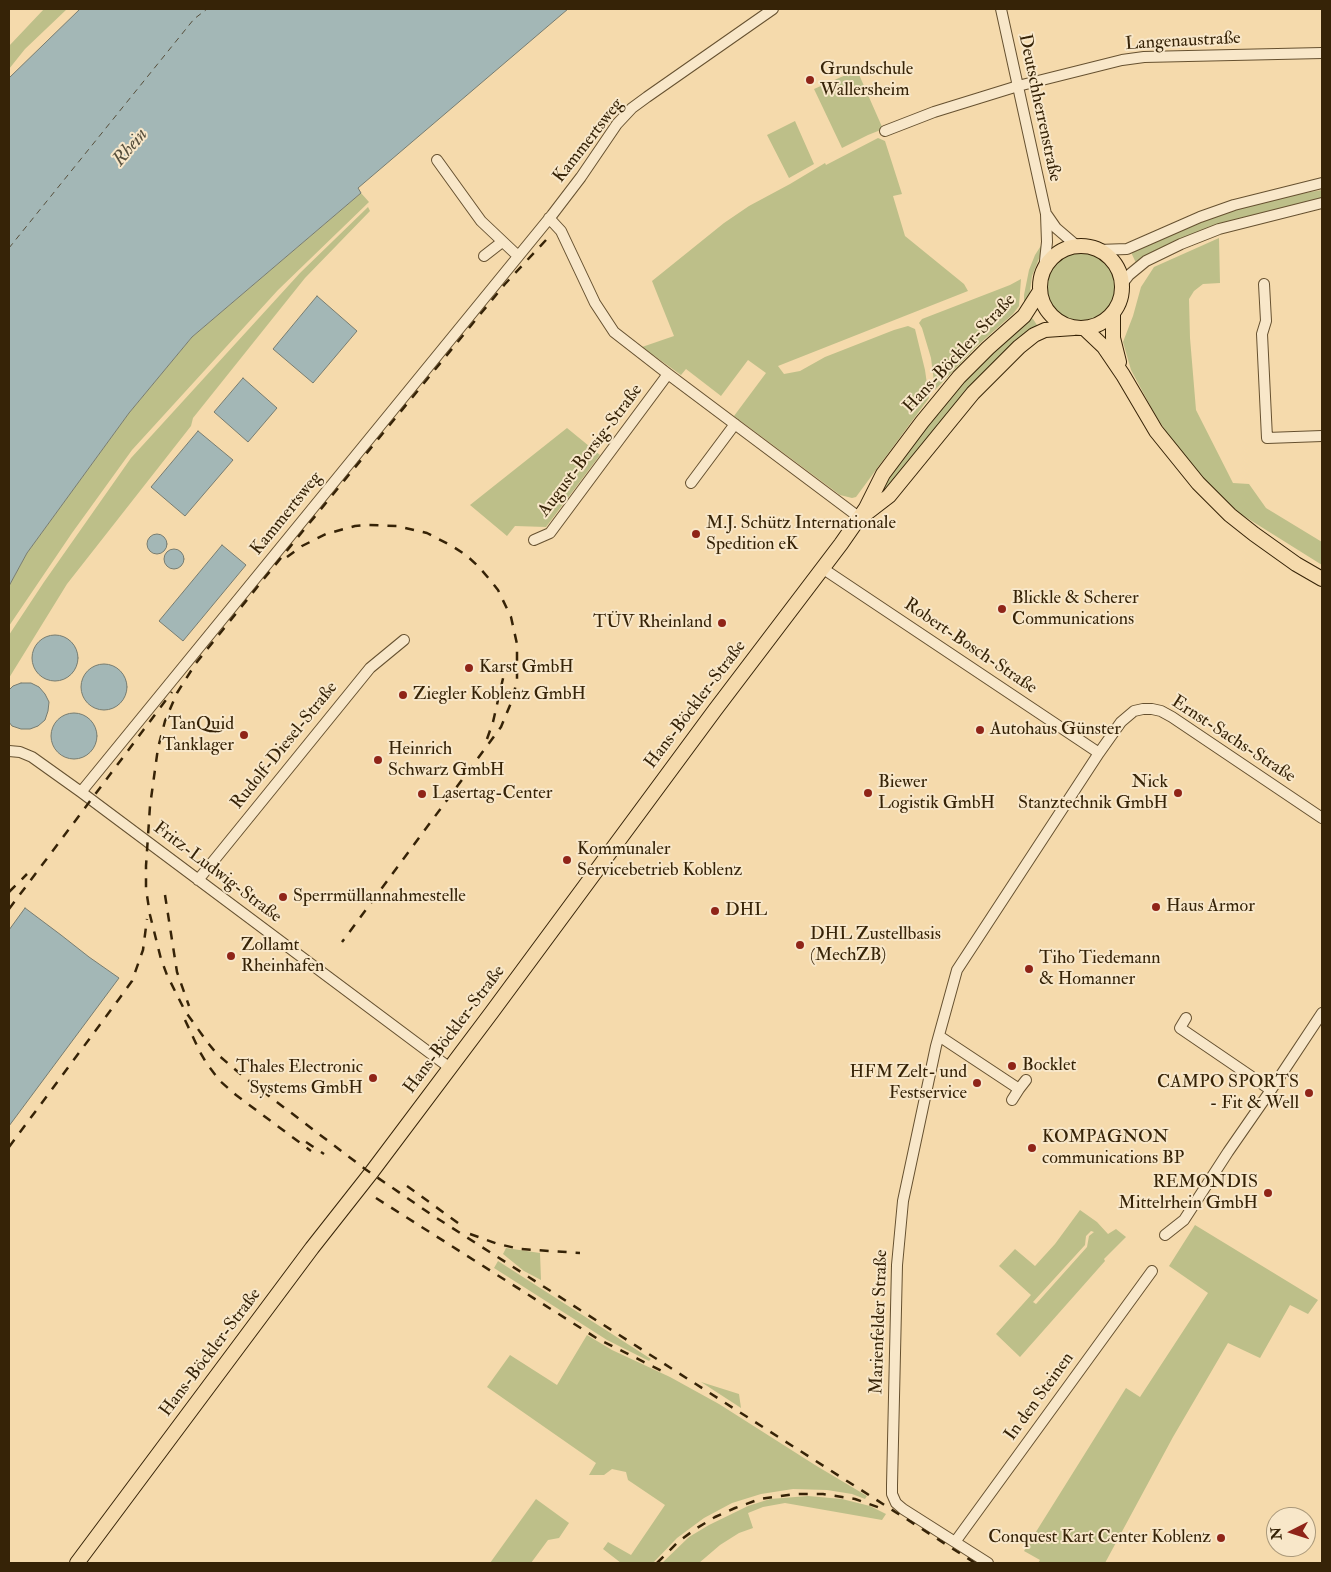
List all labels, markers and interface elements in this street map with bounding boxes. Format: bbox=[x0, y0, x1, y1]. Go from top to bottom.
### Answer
street label: Langenaustraße bbox=[1125, 28, 1241, 56]
street label: Deutschherrenstraße bbox=[1013, 32, 1065, 184]
place label: Grundschule Wallersheim bbox=[820, 59, 913, 102]
marker: Grundschule Wallersheim bbox=[804, 74, 816, 86]
street label: Kammertsweg bbox=[549, 94, 629, 188]
water label: Rhein bbox=[109, 124, 153, 172]
street label: Hans-Böckler-Straße bbox=[899, 290, 1021, 418]
street label: August-Borsig-Straße bbox=[534, 380, 648, 522]
street label: Kammertsweg bbox=[247, 468, 327, 560]
place label: M.J. Schütz Internationale Spedition eK bbox=[706, 513, 896, 556]
marker: M.J. Schütz Internationale Spedition eK bbox=[690, 528, 702, 540]
place label: Blickle & Scherer Communications bbox=[1012, 588, 1139, 630]
street label: Robert-Bosch-Straße bbox=[899, 594, 1041, 700]
marker: Blickle & Scherer Communications bbox=[996, 603, 1008, 615]
place label: TÜV Rheinland bbox=[593, 612, 712, 634]
marker: TÜV Rheinland bbox=[716, 617, 728, 629]
street label: Hans-Böckler-Straße bbox=[641, 637, 751, 773]
place label: Karst GmbH bbox=[479, 657, 574, 679]
marker: Karst GmbH bbox=[463, 662, 475, 674]
street label: Rudolf-Diesel-Straße bbox=[227, 678, 343, 814]
place label: Ziegler Koblenz GmbH bbox=[413, 684, 586, 706]
marker: Ziegler Koblenz GmbH bbox=[397, 689, 409, 701]
street label: Ernst-Sachs-Straße bbox=[1167, 692, 1299, 788]
place label: TanQuid Tanklager bbox=[162, 714, 234, 756]
place label: Autohaus Günster bbox=[990, 719, 1121, 741]
marker: Autohaus Günster bbox=[974, 724, 986, 736]
marker: TanQuid Tanklager bbox=[238, 729, 250, 741]
place label: Heinrich Schwarz GmbH bbox=[388, 739, 504, 782]
marker: Heinrich Schwarz GmbH bbox=[372, 754, 384, 766]
place label: Biewer Logistik GmbH bbox=[878, 772, 995, 814]
place label: Nick Stanztechnik GmbH bbox=[1018, 772, 1168, 814]
place label: Lasertag-Center bbox=[432, 783, 552, 805]
marker: Biewer Logistik GmbH bbox=[862, 787, 874, 799]
marker: Nick Stanztechnik GmbH bbox=[1172, 787, 1184, 799]
marker: Lasertag-Center bbox=[416, 788, 428, 800]
street label: Fritz-Ludwig-Straße bbox=[149, 818, 285, 928]
place label: Kommunaler Servicebetrieb Koblenz bbox=[577, 839, 742, 882]
marker: Kommunaler Servicebetrieb Koblenz bbox=[561, 854, 573, 866]
place label: Sperrmüllannahmestelle bbox=[293, 886, 466, 908]
marker: Sperrmüllannahmestelle bbox=[277, 891, 289, 903]
place label: Haus Armor bbox=[1166, 896, 1255, 918]
place label: DHL bbox=[725, 900, 767, 922]
marker: Haus Armor bbox=[1150, 901, 1162, 913]
marker: DHL bbox=[709, 905, 721, 917]
place label: DHL Zustellbasis (MechZB) bbox=[810, 924, 941, 966]
place label: Zollamt Rheinhafen bbox=[241, 935, 324, 978]
marker: DHL Zustellbasis (MechZB) bbox=[794, 939, 806, 951]
place label: Tiho Tiedemann & Homanner bbox=[1039, 948, 1161, 991]
marker: Zollamt Rheinhafen bbox=[225, 950, 237, 962]
street label: Hans-Böckler-Straße bbox=[400, 962, 510, 1098]
marker: Tiho Tiedemann & Homanner bbox=[1023, 963, 1035, 975]
place label: Bocklet bbox=[1022, 1055, 1076, 1077]
place label: Thales Electronic Systems GmbH bbox=[236, 1057, 363, 1100]
marker: Bocklet bbox=[1006, 1060, 1018, 1072]
place label: HFM Zelt- und Festservice bbox=[850, 1062, 967, 1104]
marker: Thales Electronic Systems GmbH bbox=[367, 1072, 379, 1084]
place label: CAMPO SPORTS - Fit & Well bbox=[1157, 1072, 1299, 1114]
marker: HFM Zelt- und Festservice bbox=[971, 1077, 983, 1089]
marker: CAMPO SPORTS - Fit & Well bbox=[1303, 1087, 1315, 1099]
place label: KOMPAGNON communications BP bbox=[1042, 1127, 1184, 1170]
marker: KOMPAGNON communications BP bbox=[1026, 1142, 1038, 1154]
place label: REMONDIS Mittelrhein GmbH bbox=[1118, 1172, 1258, 1214]
marker: REMONDIS Mittelrhein GmbH bbox=[1262, 1187, 1274, 1199]
street label: Marienfelder Straße bbox=[867, 1249, 893, 1395]
street label: Hans-Böckler-Straße bbox=[156, 1285, 266, 1421]
street label: In den Steinen bbox=[1001, 1349, 1079, 1445]
north arrow bbox=[1266, 1507, 1316, 1557]
text: N bbox=[1268, 1526, 1286, 1540]
place label: Conquest Kart Center Koblenz bbox=[988, 1527, 1211, 1549]
marker: Conquest Kart Center Koblenz bbox=[1215, 1532, 1227, 1544]

